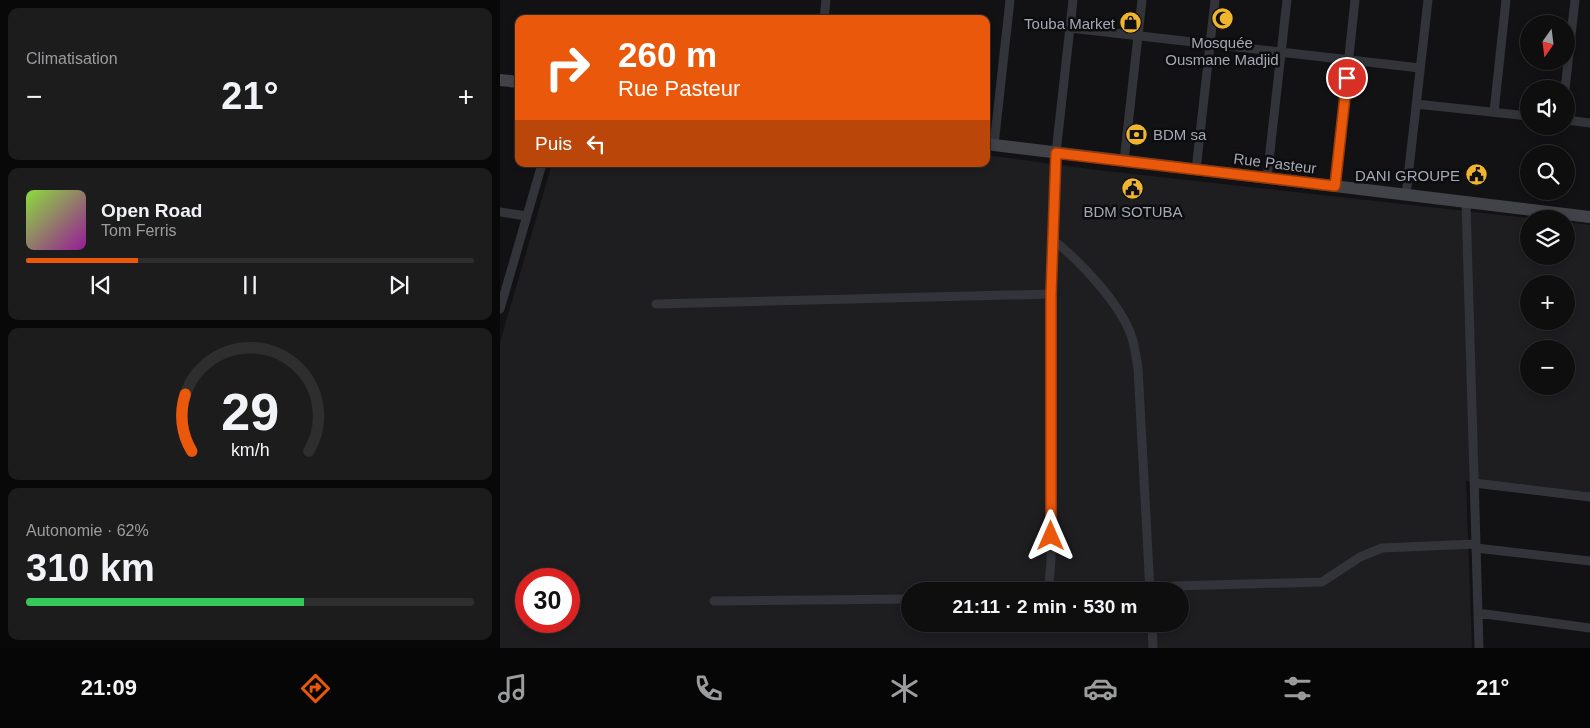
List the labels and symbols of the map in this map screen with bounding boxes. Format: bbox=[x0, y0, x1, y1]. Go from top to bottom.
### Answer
mosque icon: Mosquée Ousmane Madjid bbox=[1210, 7, 1234, 31]
shop icon: Touba Market bbox=[1119, 11, 1143, 35]
place label: Touba Market bbox=[1024, 15, 1116, 32]
north arrow bbox=[1520, 15, 1575, 70]
place label: Mosquée Ousmane Madjid bbox=[1165, 34, 1279, 68]
pin bbox=[1326, 57, 1368, 99]
bank icon: BDM sa bbox=[1125, 122, 1149, 146]
place label: BDM sa bbox=[1153, 126, 1207, 143]
street label: Rue Pasteur bbox=[1233, 149, 1317, 177]
public building icon: DANI GROUPE bbox=[1464, 163, 1488, 187]
place label: DANI GROUPE bbox=[1355, 167, 1460, 184]
public building icon: BDM SOTUBA bbox=[1121, 176, 1145, 200]
place label: BDM SOTUBA bbox=[1083, 203, 1183, 220]
position arrow bbox=[1024, 509, 1076, 561]
speed limit sign: 30 bbox=[515, 568, 580, 633]

